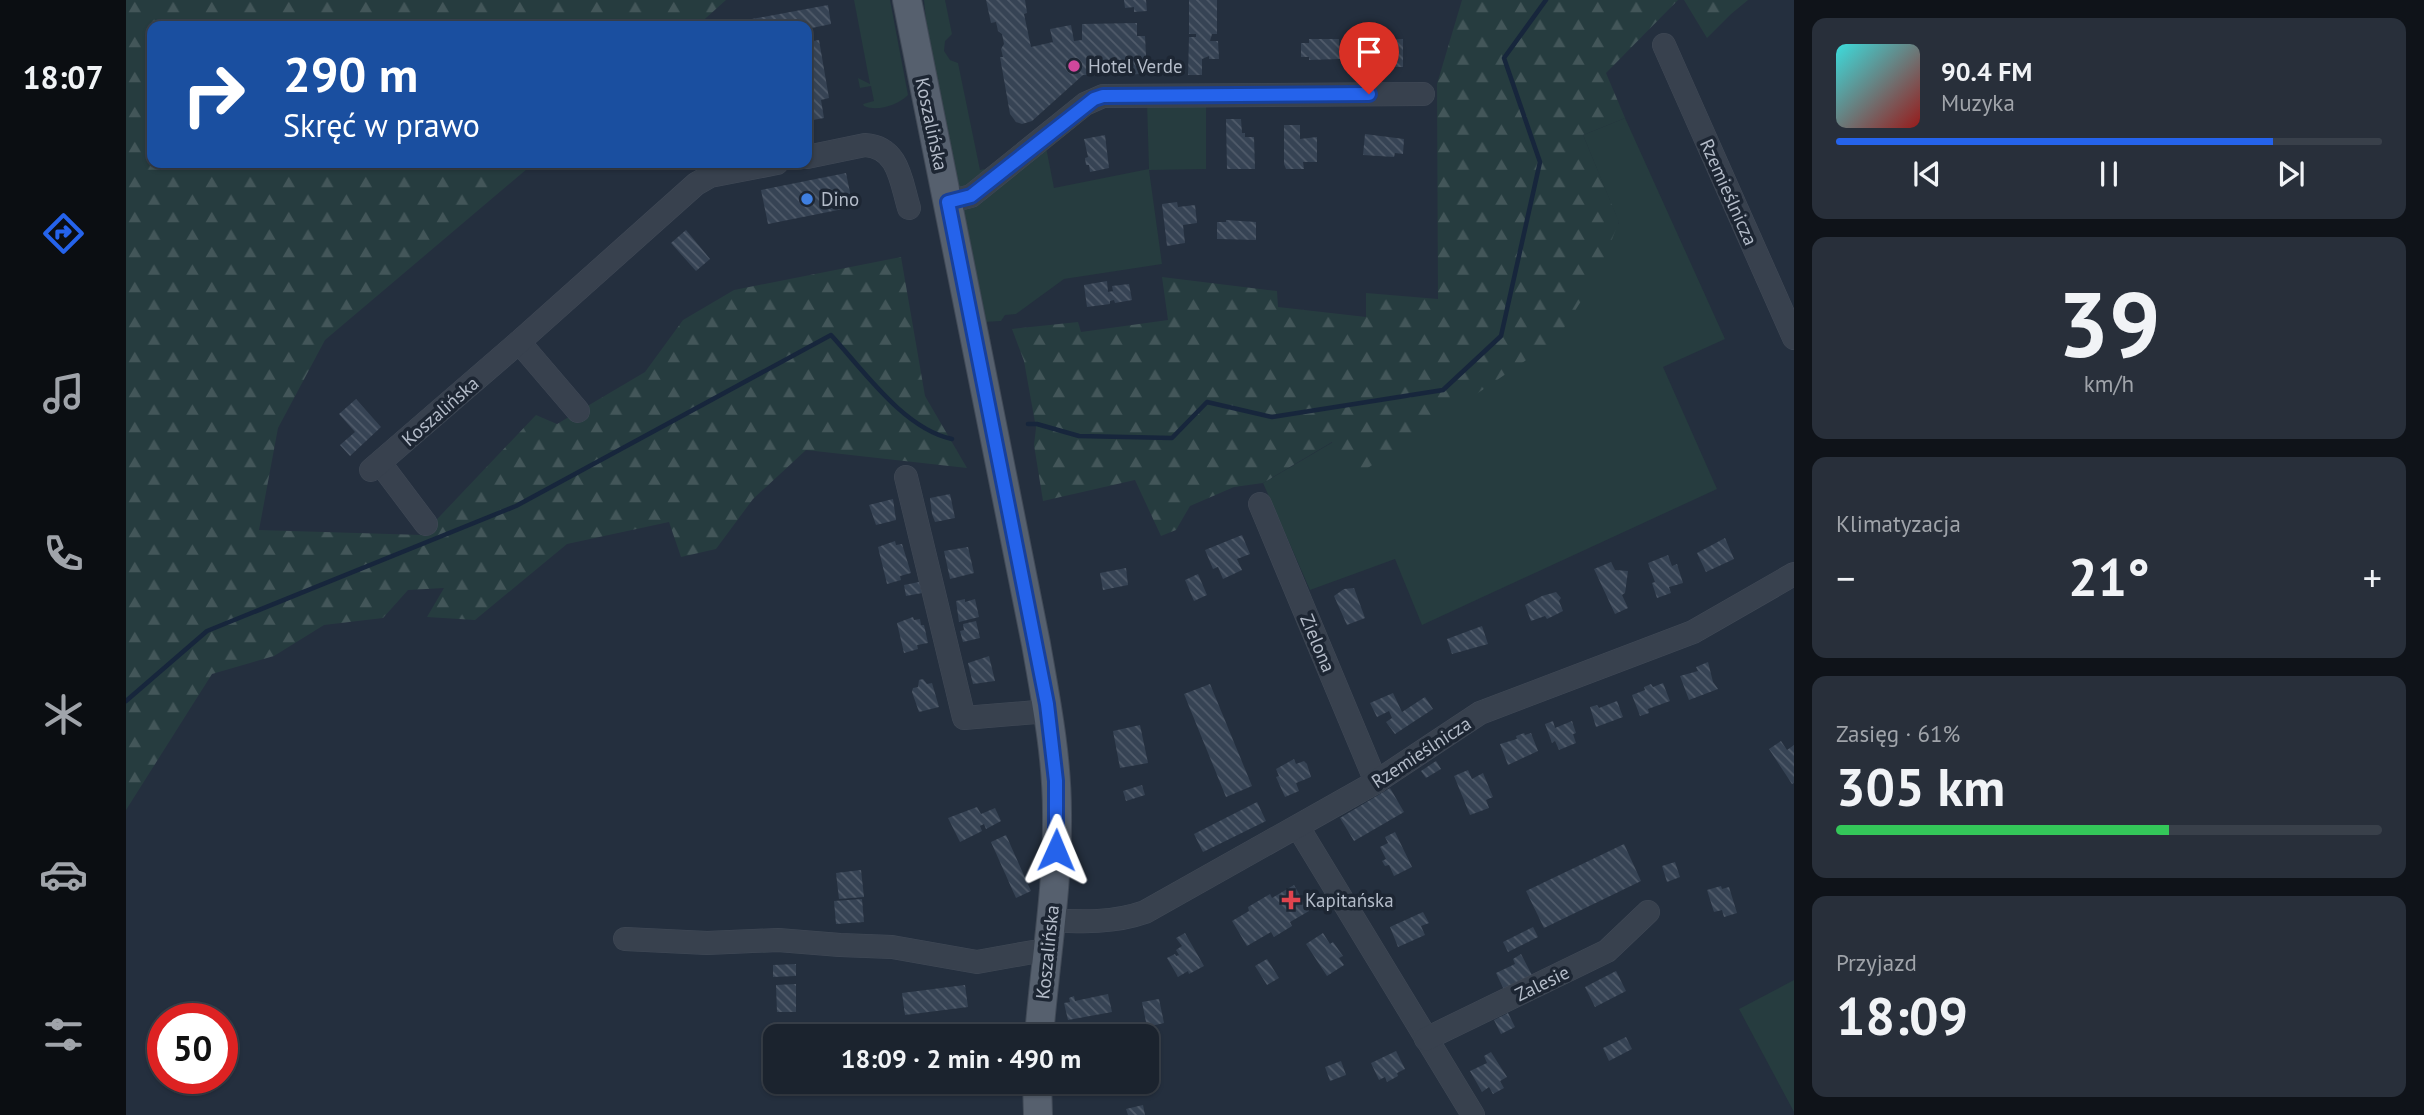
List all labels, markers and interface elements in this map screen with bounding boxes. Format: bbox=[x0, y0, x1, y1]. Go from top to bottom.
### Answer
pin bbox=[1339, 22, 1399, 94]
icon: arrive bbox=[1350, 33, 1388, 71]
text: 290 m bbox=[283, 42, 418, 106]
icon: right bbox=[168, 49, 259, 140]
place label: Hotel Verde bbox=[1088, 54, 1183, 78]
text: 90.4 FM bbox=[1941, 55, 2032, 88]
text: 18:07 bbox=[22, 56, 104, 98]
marker: Hotel Verde bbox=[1066, 58, 1082, 74]
street label: Koszalińska bbox=[910, 75, 954, 173]
text: Muzyka bbox=[1941, 88, 2015, 117]
text: Skręć w prawo bbox=[283, 104, 480, 146]
street label: Rzemieślnicza bbox=[1695, 135, 1763, 249]
icon: previous bbox=[1908, 155, 1946, 193]
icon: pause bbox=[2090, 155, 2128, 193]
icon: next bbox=[2272, 155, 2310, 193]
place label: Dino bbox=[821, 187, 859, 211]
marker: Dino bbox=[799, 191, 815, 207]
icon: directions bbox=[39, 209, 88, 258]
text: 39 bbox=[2057, 264, 2161, 382]
icon: music bbox=[39, 369, 88, 418]
text: km/h bbox=[2084, 369, 2134, 398]
street label: Koszalińska bbox=[397, 371, 483, 451]
text: Klimatyzacja bbox=[1836, 509, 1961, 538]
icon: phone bbox=[39, 529, 88, 578]
text: 21° bbox=[2068, 543, 2150, 610]
text: − bbox=[1836, 553, 1855, 602]
text: + bbox=[2363, 553, 2382, 602]
street label: Zielona bbox=[1295, 610, 1341, 676]
icon: climate bbox=[39, 690, 88, 739]
street label: Rzemieślnicza bbox=[1367, 711, 1475, 793]
text: Zasięg · 61% bbox=[1836, 719, 1960, 748]
text: 305 km bbox=[1836, 753, 2005, 820]
position arrow bbox=[1019, 813, 1093, 887]
icon: car bbox=[39, 850, 88, 899]
place label: Kapitańska bbox=[1305, 888, 1394, 912]
marker: Kapitańska bbox=[1283, 892, 1299, 908]
street label: Koszalińska bbox=[1030, 904, 1064, 1000]
text: Przyjazd bbox=[1836, 948, 1917, 977]
street label: Zalesie bbox=[1511, 960, 1573, 1006]
text: 18:09 bbox=[1836, 982, 1968, 1049]
speed limit sign: 50 bbox=[147, 1003, 238, 1094]
icon: filters bbox=[39, 1010, 88, 1059]
text: 18:09 · 2 min · 490 m bbox=[841, 1042, 1081, 1075]

